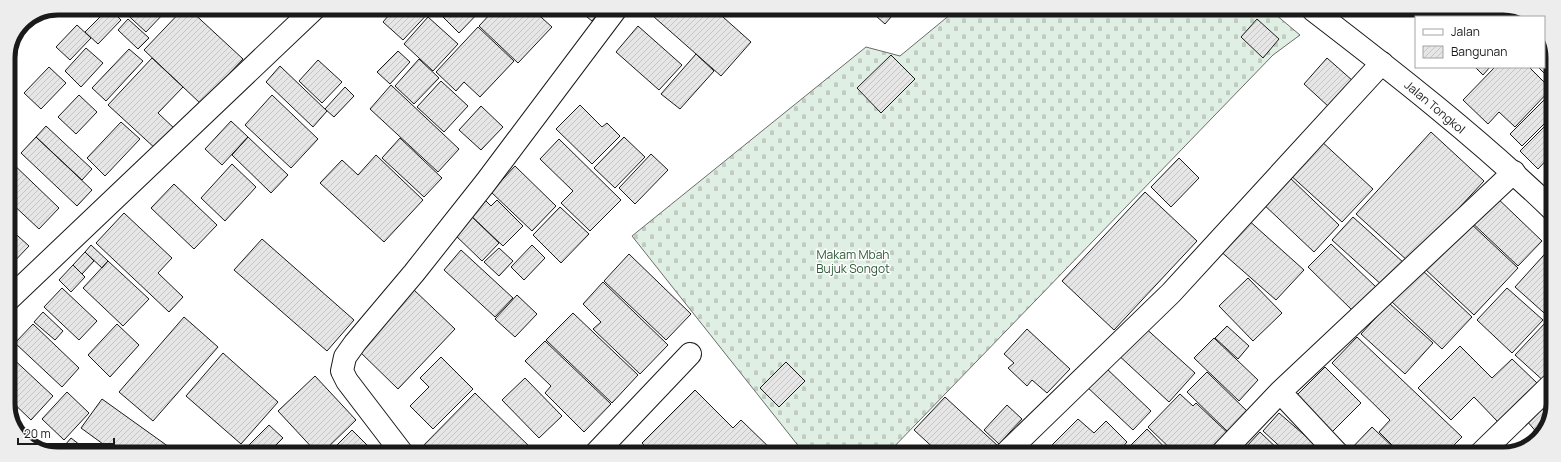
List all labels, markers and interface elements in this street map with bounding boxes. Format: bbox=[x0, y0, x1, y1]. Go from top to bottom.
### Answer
legend bbox=[1415, 16, 1545, 68]
text: Jalan bbox=[1451, 23, 1480, 40]
text: Bangunan bbox=[1451, 43, 1507, 60]
street label: Jalan Tongkol bbox=[1401, 77, 1469, 137]
park label: Makam Mbah Bujuk Songot bbox=[816, 246, 890, 277]
scale bar bbox=[18, 420, 114, 446]
text: 20 m bbox=[24, 425, 51, 442]

